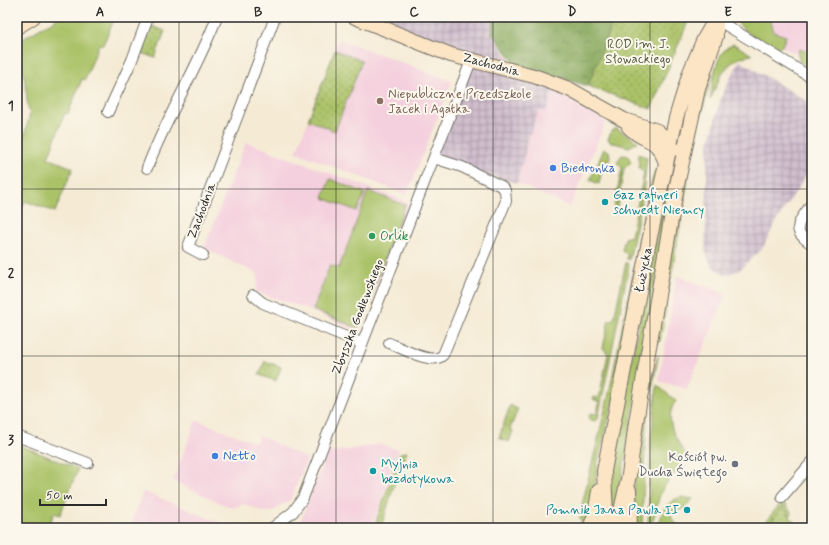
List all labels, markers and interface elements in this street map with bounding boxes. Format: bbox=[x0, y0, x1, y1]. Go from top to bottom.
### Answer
text: A bbox=[96, 4, 104, 21]
text: B bbox=[254, 4, 263, 21]
text: C bbox=[409, 4, 419, 21]
text: D bbox=[568, 4, 577, 21]
text: E bbox=[724, 4, 732, 21]
park label: ROD im. J. Słowackiego bbox=[605, 36, 671, 68]
street label: Zachodnia bbox=[460, 49, 522, 81]
place label: Niepubliczne Przedszkole Jacek i Agatka bbox=[388, 86, 531, 118]
marker: Niepubliczne Przedszkole Jacek i Agatka bbox=[375, 96, 385, 106]
text: 1 bbox=[8, 98, 14, 115]
place label: Biedronka bbox=[561, 160, 616, 177]
marker: Biedronka bbox=[548, 163, 558, 173]
street label: Zachodnia bbox=[184, 180, 221, 242]
place label: Gaz rafineri schwedt Niemcy bbox=[613, 187, 704, 219]
marker: Gaz rafineri schwedt Niemcy bbox=[600, 197, 610, 207]
place label: Orlik bbox=[380, 228, 409, 245]
marker: Orlik bbox=[367, 231, 377, 241]
street label: Łużycka bbox=[631, 245, 657, 294]
street label: Zbyszka Godlewskiego bbox=[328, 257, 388, 377]
text: 2 bbox=[8, 265, 15, 282]
text: 3 bbox=[8, 432, 14, 449]
place label: Netto bbox=[223, 448, 256, 465]
place label: Kościół pw. Ducha Świętego bbox=[639, 449, 727, 483]
marker: Netto bbox=[210, 451, 220, 461]
place label: Myjnia bezdotykowa bbox=[381, 456, 454, 488]
marker: Kościół pw. Ducha Świętego bbox=[730, 459, 740, 469]
marker: Myjnia bezdotykowa bbox=[368, 466, 378, 476]
scale bar bbox=[40, 481, 106, 507]
text: 50 m bbox=[46, 488, 73, 504]
place label: Pomnik Jana Pawla II bbox=[546, 502, 679, 519]
marker: Pomnik Jana Pawla II bbox=[682, 505, 692, 515]

